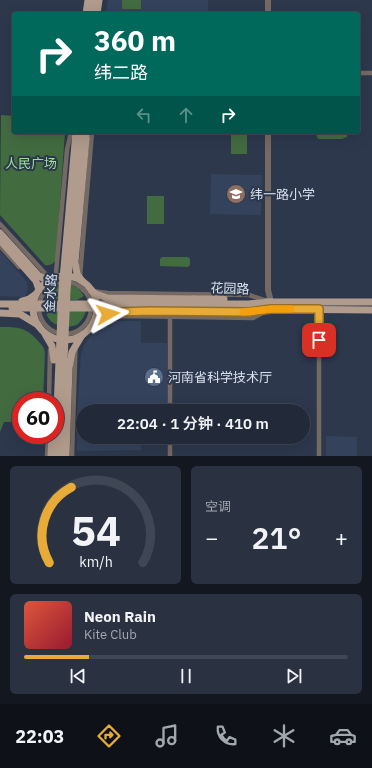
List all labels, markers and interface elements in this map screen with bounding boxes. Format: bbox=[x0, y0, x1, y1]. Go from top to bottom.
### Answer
text: 360 m bbox=[94, 22, 176, 59]
icon: right bbox=[28, 28, 80, 80]
text: 纬二路 bbox=[94, 61, 148, 84]
icon: left bbox=[133, 104, 155, 126]
icon: ahead bbox=[175, 104, 197, 126]
icon: right bbox=[217, 104, 239, 126]
park label: 人民广场 bbox=[5, 155, 57, 172]
school or university icon: 纬一路小学 bbox=[225, 183, 247, 205]
place label: 纬一路小学 bbox=[250, 186, 315, 203]
street label: 金水路 bbox=[41, 273, 60, 313]
street label: 花园路 bbox=[210, 279, 250, 298]
position arrow bbox=[87, 293, 129, 335]
pin bbox=[302, 323, 336, 357]
icon: arrive bbox=[308, 329, 330, 351]
public building icon: 河南省科学技术厅 bbox=[143, 366, 165, 388]
place label: 河南省科学技术厅 bbox=[168, 369, 272, 386]
speed limit sign: 60 bbox=[12, 392, 64, 444]
text: 22:04 · 1 分钟 · 410 m bbox=[117, 414, 269, 433]
text: 空调 bbox=[205, 498, 231, 515]
text: 54 bbox=[71, 503, 120, 557]
text: 21° bbox=[251, 518, 302, 557]
text: − bbox=[205, 523, 218, 552]
text: + bbox=[335, 523, 348, 552]
text: km/h bbox=[79, 552, 112, 571]
text: Neon Rain bbox=[84, 607, 156, 626]
text: Kite Club bbox=[84, 626, 137, 643]
icon: previous bbox=[67, 665, 89, 687]
icon: pause bbox=[175, 665, 197, 687]
icon: next bbox=[283, 665, 305, 687]
icon: directions bbox=[95, 722, 123, 750]
icon: music bbox=[153, 722, 181, 750]
icon: phone bbox=[212, 722, 240, 750]
icon: climate bbox=[270, 722, 298, 750]
icon: car bbox=[329, 722, 357, 750]
text: 22:03 bbox=[15, 725, 64, 748]

